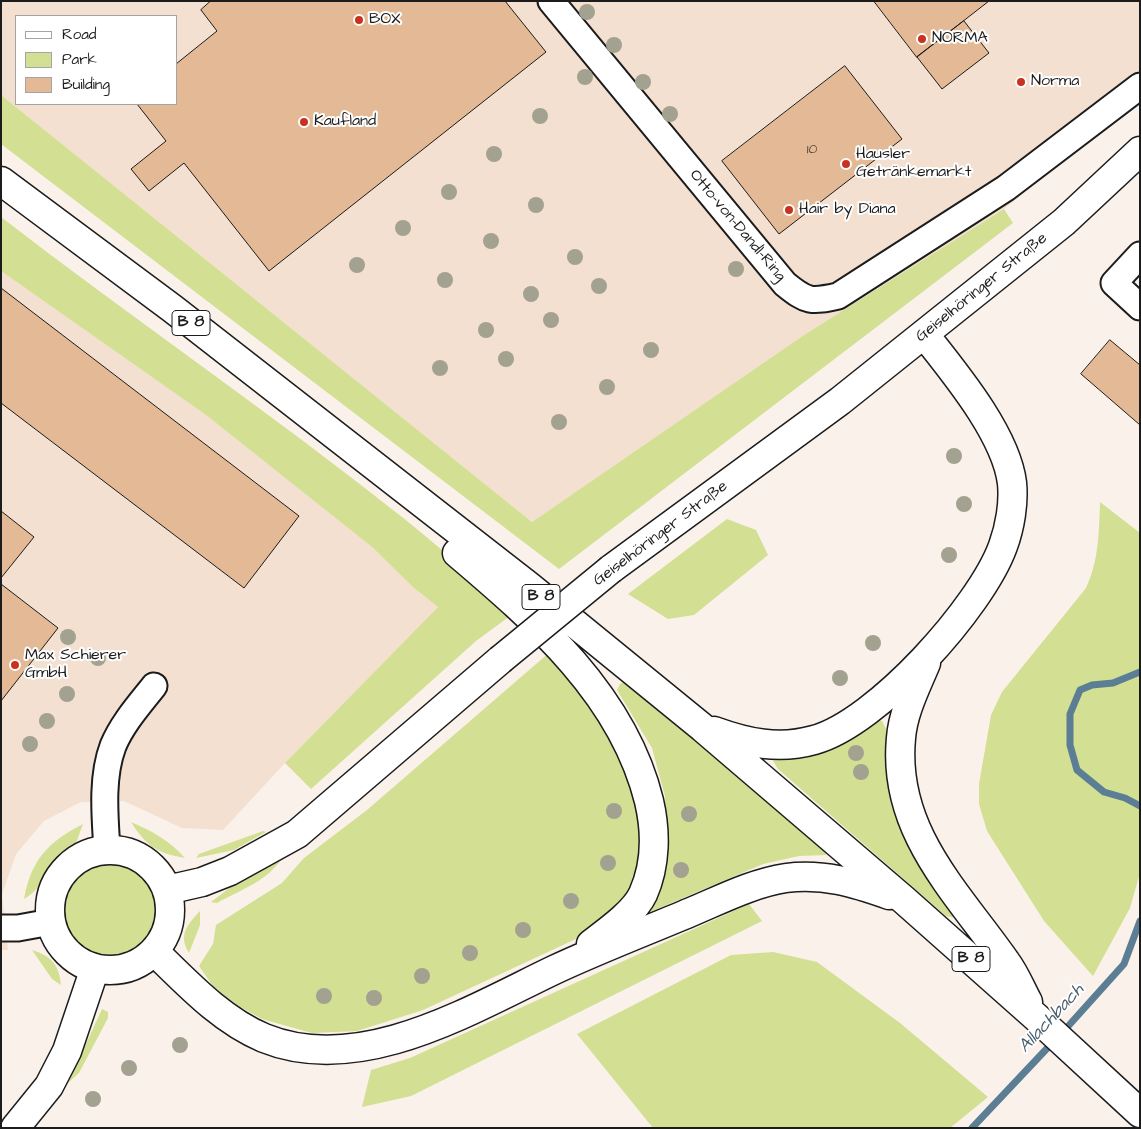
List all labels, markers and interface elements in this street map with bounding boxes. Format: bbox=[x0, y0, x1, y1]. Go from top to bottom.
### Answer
place label: BOX bbox=[369, 10, 401, 30]
marker: BOX bbox=[353, 14, 365, 26]
legend bbox=[15, 15, 178, 105]
text: Road bbox=[62, 24, 96, 45]
place label: NORMA bbox=[932, 29, 988, 49]
marker: NORMA bbox=[916, 33, 928, 45]
text: Park bbox=[62, 49, 97, 70]
place label: Norma bbox=[1031, 72, 1079, 92]
text: Building bbox=[62, 74, 110, 95]
marker: Norma bbox=[1015, 76, 1027, 88]
place label: Kaufland bbox=[314, 112, 376, 132]
marker: Kaufland bbox=[298, 116, 310, 128]
house number: 10 bbox=[807, 142, 817, 158]
place label: Hausler Getränkemarkt bbox=[856, 145, 971, 183]
marker: Hausler Getränkemarkt bbox=[840, 158, 852, 170]
street label: Otto-von-Dandl-Ring bbox=[685, 166, 789, 286]
place label: Hair by Diana bbox=[799, 200, 896, 220]
marker: Hair by Diana bbox=[783, 204, 795, 216]
street label: Geiselhöringer Straße bbox=[912, 229, 1052, 347]
road number: B 8 bbox=[172, 310, 210, 336]
street label: Geiselhöringer Straße bbox=[590, 477, 732, 591]
road number: B 8 bbox=[522, 584, 560, 610]
place label: Max Schierer GmbH bbox=[25, 646, 126, 684]
marker: Max Schierer GmbH bbox=[9, 659, 21, 671]
road number: B 8 bbox=[952, 946, 990, 972]
water label: Allachbach bbox=[1015, 980, 1089, 1058]

